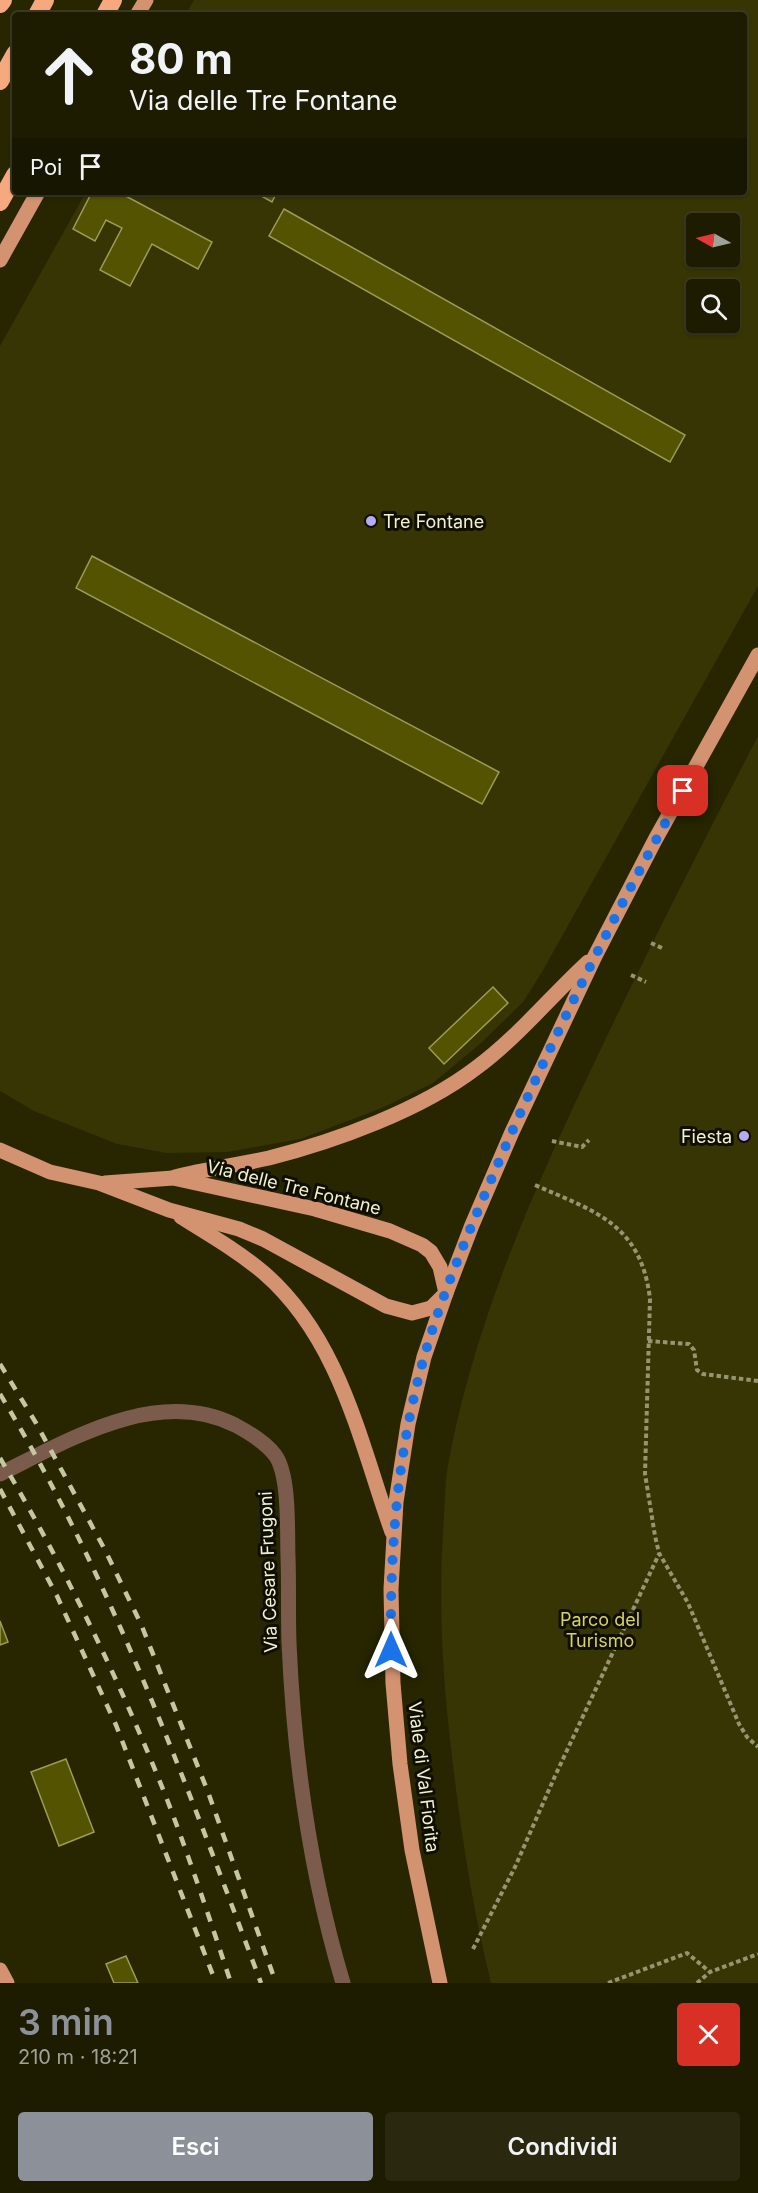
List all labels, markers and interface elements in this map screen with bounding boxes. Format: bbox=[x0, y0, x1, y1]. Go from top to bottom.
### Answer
text: 80 m bbox=[129, 33, 233, 84]
icon: ahead bbox=[30, 36, 108, 114]
text: Via delle Tre Fontane bbox=[129, 84, 397, 117]
icon: arrive bbox=[74, 150, 107, 183]
text: Poi bbox=[30, 154, 62, 180]
north arrow bbox=[686, 213, 740, 267]
map controls bbox=[686, 213, 740, 333]
button: search bbox=[686, 279, 740, 333]
place label: Tre Fontane bbox=[383, 511, 484, 532]
marker: Tre Fontane bbox=[364, 514, 378, 528]
pin bbox=[657, 765, 708, 816]
icon: arrive bbox=[666, 774, 699, 807]
place label: Fiesta bbox=[681, 1126, 732, 1147]
marker: Fiesta bbox=[737, 1129, 751, 1143]
street label: Via delle Tre Fontane bbox=[205, 1155, 383, 1219]
street label: Via Cesare Frugoni bbox=[255, 1491, 281, 1653]
park label: Parco del Turismo bbox=[560, 1609, 640, 1651]
position arrow bbox=[359, 1618, 423, 1682]
street label: Viale di Val Fiorita bbox=[404, 1701, 444, 1853]
text: 3 min bbox=[18, 2000, 114, 2044]
button: close bbox=[677, 2003, 740, 2066]
text: 210 m · 18:21 bbox=[18, 2045, 138, 2069]
button: Esci bbox=[18, 2112, 373, 2181]
button: Condividi bbox=[385, 2112, 740, 2181]

